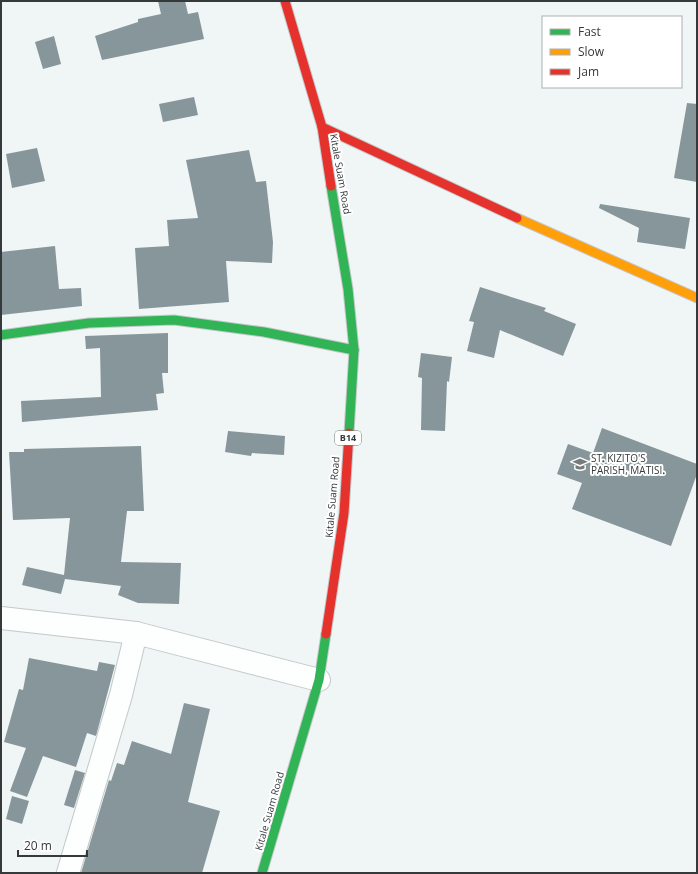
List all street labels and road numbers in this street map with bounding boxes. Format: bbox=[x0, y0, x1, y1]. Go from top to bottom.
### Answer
street label: Kitale Suam Road bbox=[327, 133, 355, 215]
road number: B14 bbox=[335, 431, 361, 445]
street label: Kitale Suam Road bbox=[321, 456, 343, 538]
street label: Kitale Suam Road bbox=[251, 770, 287, 852]

